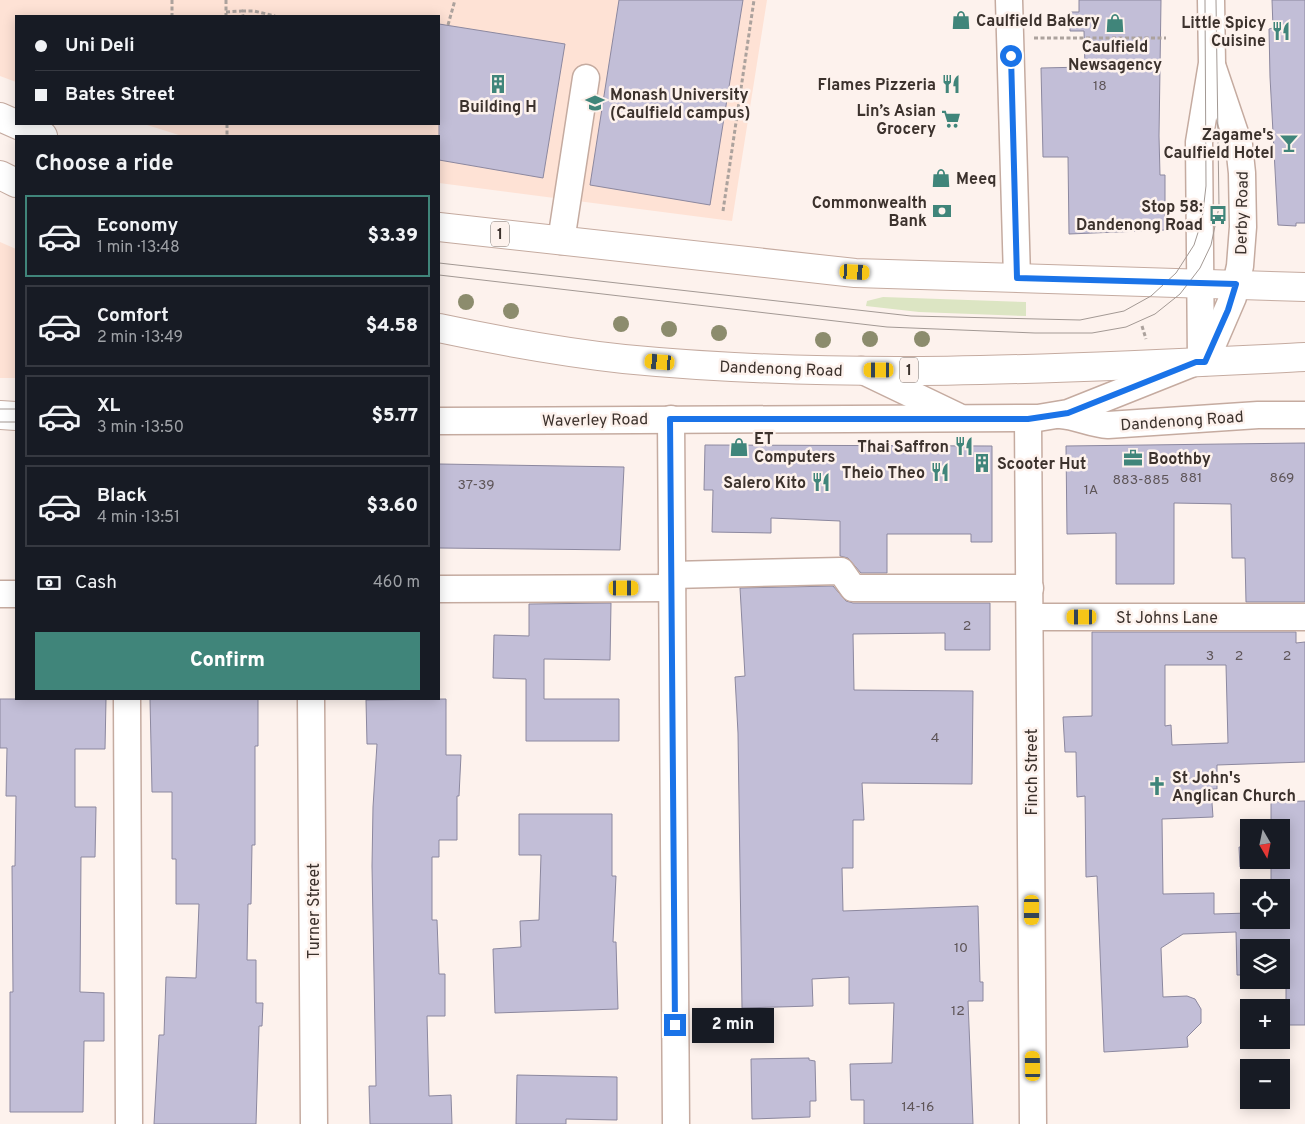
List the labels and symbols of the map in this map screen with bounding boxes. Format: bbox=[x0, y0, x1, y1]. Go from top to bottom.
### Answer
shop icon: Caulfield Bakery bbox=[950, 9, 972, 31]
place label: Caulfield Bakery bbox=[976, 12, 1100, 32]
shop icon: Caulfield Newsagency bbox=[1104, 12, 1126, 34]
place label: Little Spicy Cuisine bbox=[1181, 14, 1266, 52]
restaurant icon: Little Spicy Cuisine bbox=[1270, 20, 1292, 42]
place label: Caulfield Newsagency bbox=[1068, 38, 1162, 76]
route start bbox=[1000, 45, 1022, 67]
building icon: Building H bbox=[487, 73, 509, 95]
restaurant icon: Flames Pizzeria bbox=[940, 73, 962, 95]
place label: Flames Pizzeria bbox=[817, 76, 936, 96]
house number: 18 bbox=[1093, 78, 1107, 95]
place label: Monash University (Caulfield campus) bbox=[610, 86, 751, 124]
school or university icon: Monash University (Caulfield campus) bbox=[584, 92, 606, 114]
place label: Building H bbox=[459, 98, 537, 118]
place label: Lin’s Asian Grocery bbox=[856, 102, 936, 140]
supermarket icon: Lin’s Asian Grocery bbox=[940, 108, 962, 130]
place label: Zagame's Caulfield Hotel bbox=[1163, 126, 1274, 164]
bar icon: Zagame's Caulfield Hotel bbox=[1278, 132, 1300, 154]
shop icon: Meeq bbox=[930, 167, 952, 189]
place label: Meeq bbox=[956, 170, 997, 190]
street label: Derby Road bbox=[1232, 171, 1254, 255]
place label: Commonwealth Bank bbox=[812, 194, 927, 232]
place label: Stop 58: Dandenong Road bbox=[1076, 198, 1203, 236]
bank icon: Commonwealth Bank bbox=[931, 200, 953, 222]
bus stop icon: Stop 58: Dandenong Road bbox=[1207, 204, 1229, 226]
road number: 1 bbox=[491, 222, 509, 246]
car bbox=[839, 264, 870, 280]
car bbox=[644, 353, 675, 371]
street label: Dandenong Road bbox=[719, 358, 843, 382]
road number: 1 bbox=[900, 358, 918, 382]
car bbox=[864, 363, 894, 378]
street label: Dandenong Road bbox=[1120, 408, 1244, 436]
street label: Waverley Road bbox=[542, 410, 648, 432]
place label: ET Computers bbox=[754, 430, 836, 468]
restaurant icon: Thai Saffron bbox=[953, 435, 975, 457]
shop icon: ET Computers bbox=[728, 436, 750, 458]
place label: Thai Saffron bbox=[857, 438, 949, 458]
office icon: Boothby bbox=[1122, 447, 1144, 469]
place label: Boothby bbox=[1148, 450, 1211, 470]
building icon: Scooter Hut bbox=[971, 452, 993, 474]
place label: Scooter Hut bbox=[997, 455, 1086, 475]
restaurant icon: Theio Theo bbox=[929, 461, 951, 483]
place label: Theio Theo bbox=[842, 464, 925, 484]
house number: 881 bbox=[1180, 470, 1202, 487]
house number: 869 bbox=[1270, 470, 1294, 487]
restaurant icon: Salero Kito bbox=[810, 471, 832, 493]
house number: 883-885 bbox=[1113, 472, 1169, 489]
place label: Salero Kito bbox=[723, 474, 806, 494]
house number: 37-39 bbox=[458, 477, 495, 494]
house number: 1A bbox=[1084, 482, 1098, 499]
car bbox=[609, 581, 639, 596]
street label: St Johns Lane bbox=[1116, 609, 1218, 629]
car bbox=[1067, 610, 1097, 625]
house number: 2 bbox=[963, 618, 971, 635]
house number: 3 bbox=[1206, 648, 1214, 665]
house number: 2 bbox=[1235, 648, 1243, 665]
house number: 2 bbox=[1283, 648, 1291, 665]
street label: Finch Street bbox=[1023, 728, 1043, 816]
house number: 4 bbox=[931, 730, 939, 747]
place label: St John's Anglican Church bbox=[1172, 769, 1296, 807]
church icon: St John's Anglican Church bbox=[1146, 775, 1168, 797]
north arrow bbox=[1240, 819, 1290, 869]
street label: Turner Street bbox=[305, 863, 325, 959]
car bbox=[1024, 895, 1039, 925]
house number: 10 bbox=[954, 940, 968, 957]
house number: 12 bbox=[951, 1003, 965, 1020]
callout: 2 min bbox=[692, 1008, 775, 1042]
route end bbox=[664, 1014, 686, 1036]
car bbox=[1025, 1051, 1040, 1081]
house number: 14-16 bbox=[902, 1099, 934, 1116]

